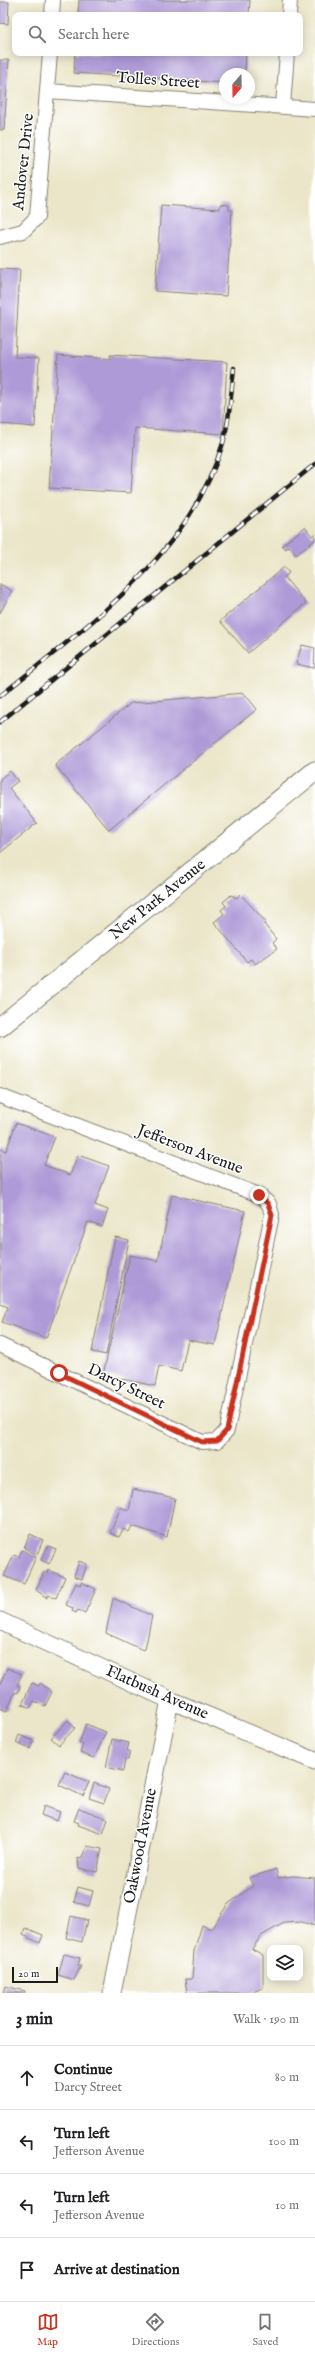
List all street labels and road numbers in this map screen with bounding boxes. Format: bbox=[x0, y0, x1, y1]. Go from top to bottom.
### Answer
street label: Tolles Street bbox=[116, 68, 201, 94]
street label: Andover Drive bbox=[9, 113, 39, 212]
street label: New Park Avenue bbox=[106, 855, 210, 945]
street label: Jefferson Avenue bbox=[133, 1120, 246, 1179]
street label: Darcy Street bbox=[84, 1360, 168, 1415]
street label: Flatbush Avenue bbox=[103, 1661, 211, 1725]
street label: Oakwood Avenue bbox=[120, 1787, 162, 1905]

